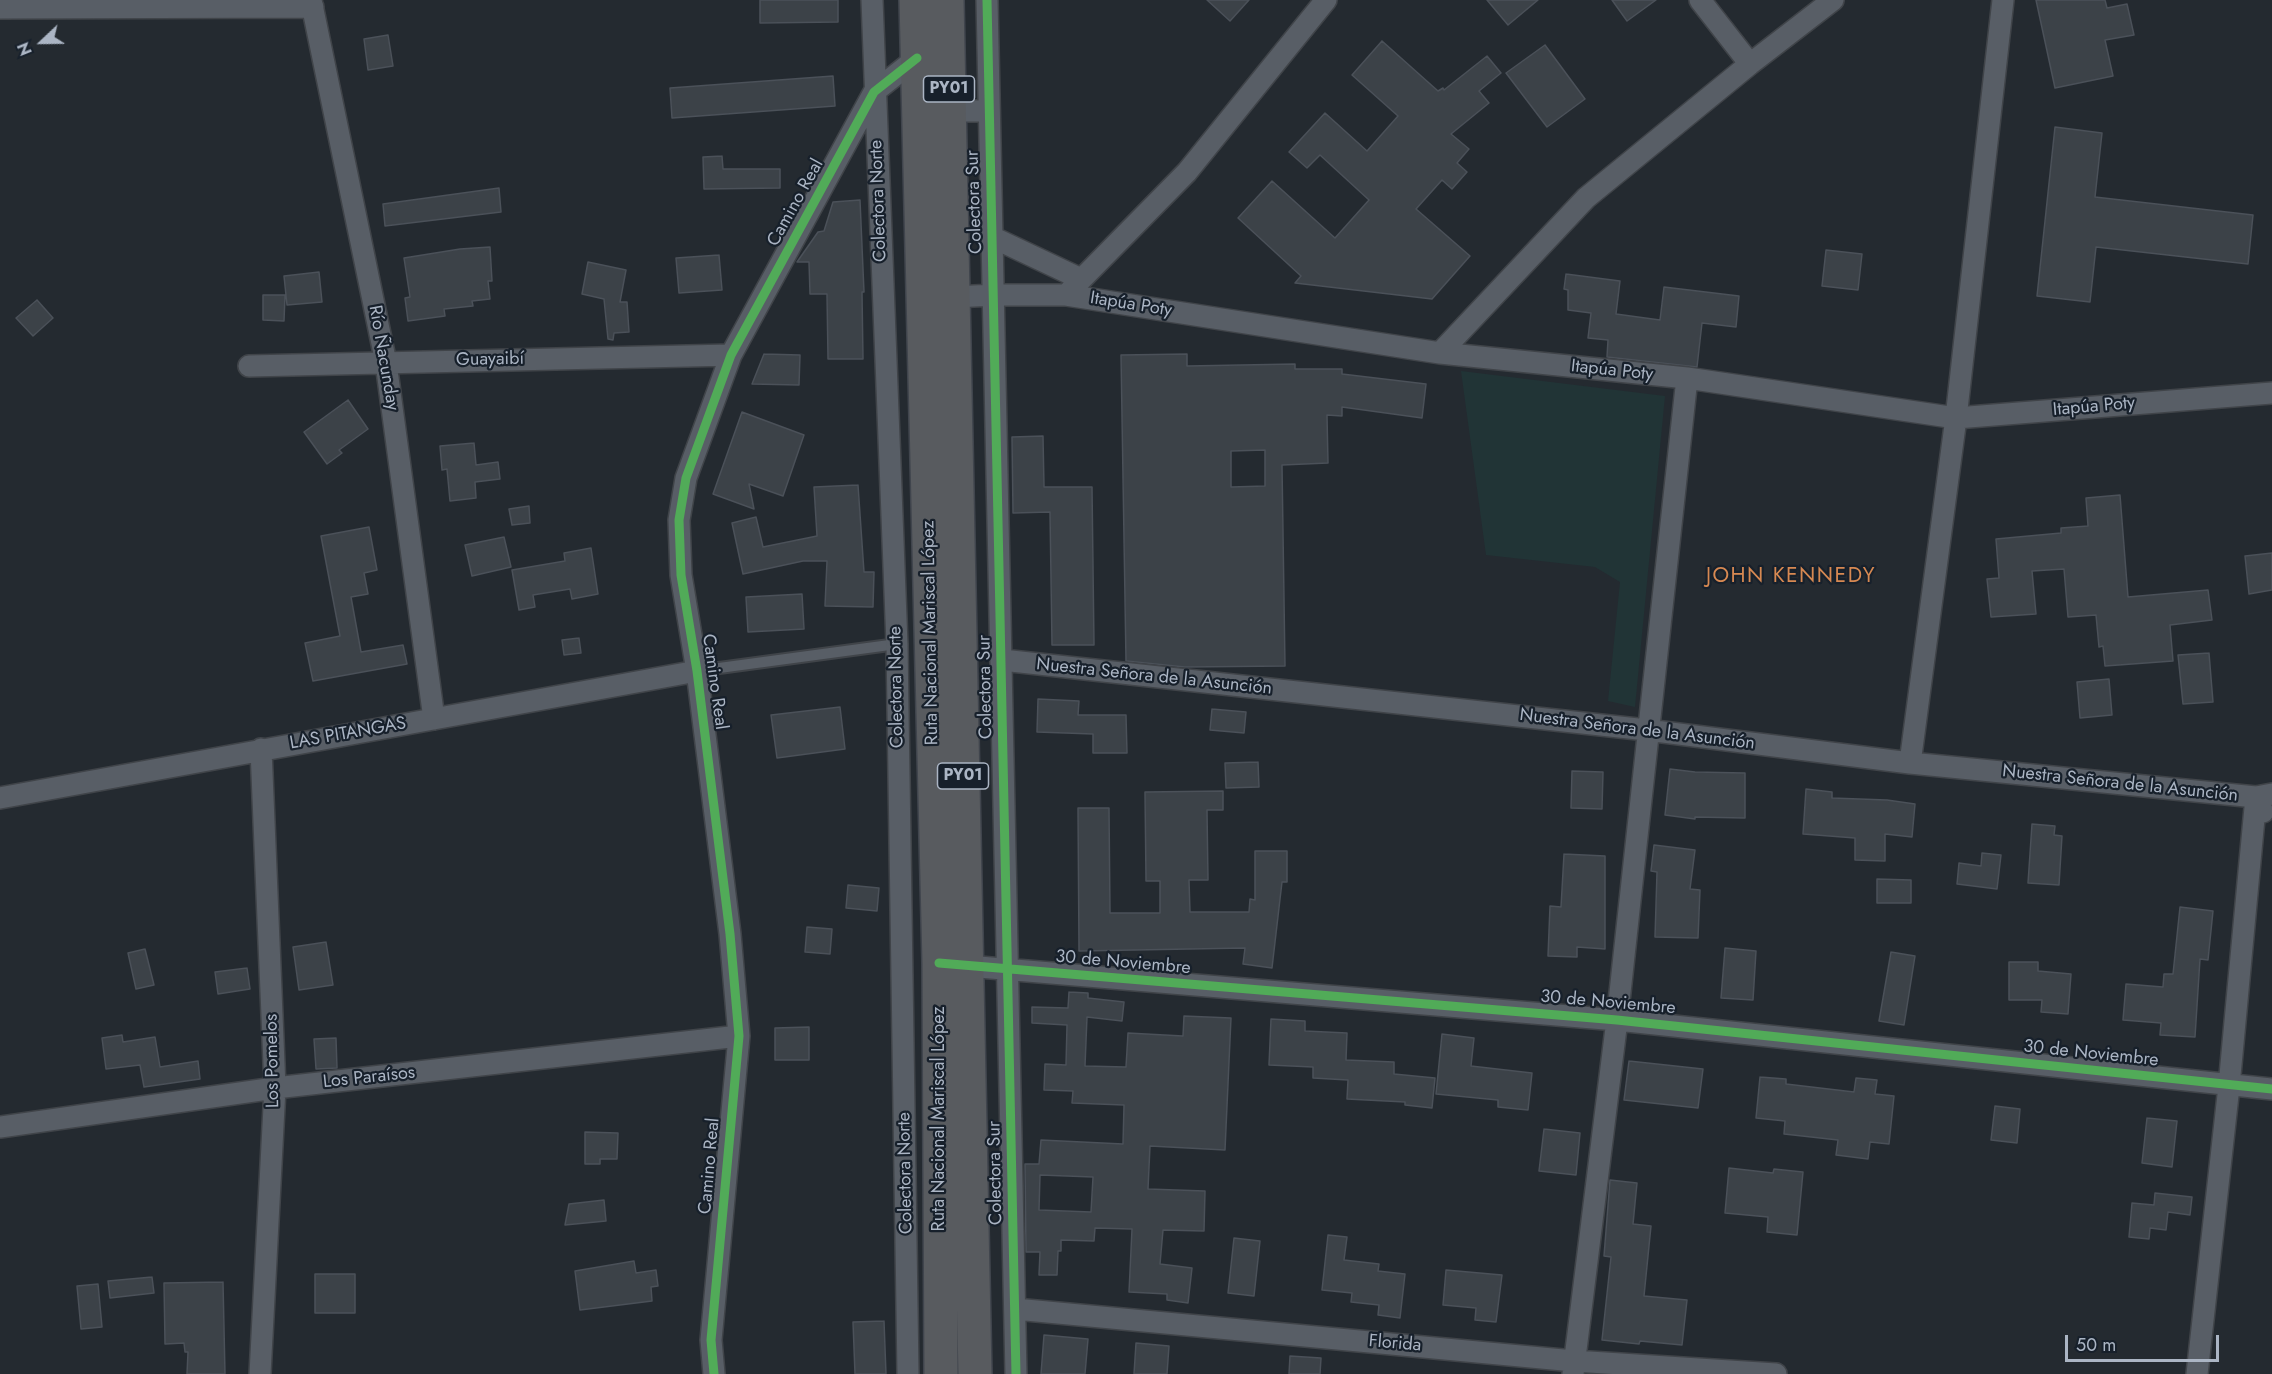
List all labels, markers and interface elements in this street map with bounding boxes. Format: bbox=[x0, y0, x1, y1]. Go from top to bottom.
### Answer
north arrow bbox=[12, 12, 72, 72]
text: N bbox=[12, 39, 38, 59]
road number: PY01 bbox=[924, 76, 974, 102]
street label: Colectora Norte bbox=[866, 140, 892, 262]
street label: Colectora Sur bbox=[962, 150, 988, 254]
street label: Camino Real bbox=[763, 156, 829, 250]
street label: Itapúa Poty bbox=[1089, 288, 1173, 322]
street label: Río Ñacunday bbox=[363, 304, 403, 412]
street label: Guayaibí bbox=[456, 349, 524, 371]
street label: Itapúa Poty bbox=[1570, 356, 1654, 386]
street label: Itapúa Poty bbox=[2052, 393, 2136, 421]
street label: Ruta Nacional Mariscal López bbox=[918, 520, 944, 746]
district label: JOHN KENNEDY bbox=[1706, 564, 1876, 590]
street label: Colectora Norte bbox=[885, 626, 909, 748]
street label: Camino Real bbox=[697, 633, 731, 731]
street label: Colectora Sur bbox=[974, 635, 998, 739]
street label: Nuestra Señora de la Asunción bbox=[1035, 654, 1273, 700]
street label: Nuestra Señora de la Asunción bbox=[1518, 705, 1756, 755]
street label: LAS PITANGAS bbox=[288, 713, 408, 755]
street label: Nuestra Señora de la Asunción bbox=[2001, 761, 2239, 807]
road number: PY01 bbox=[938, 763, 988, 789]
street label: 30 de Noviembre bbox=[1054, 946, 1192, 980]
street label: 30 de Noviembre bbox=[1539, 986, 1677, 1020]
street label: Ruta Nacional Mariscal López bbox=[929, 1007, 951, 1231]
street label: Los Pomelos bbox=[261, 1014, 285, 1108]
street label: 30 de Noviembre bbox=[2022, 1036, 2160, 1072]
street label: Los Paraísos bbox=[322, 1062, 416, 1094]
street label: Colectora Norte bbox=[894, 1112, 918, 1234]
street label: Camino Real bbox=[695, 1117, 725, 1215]
street label: Colectora Sur bbox=[984, 1121, 1008, 1225]
scale bar bbox=[2068, 1323, 2222, 1361]
street label: Florida bbox=[1368, 1331, 1422, 1357]
text: 50 m bbox=[2076, 1332, 2116, 1358]

